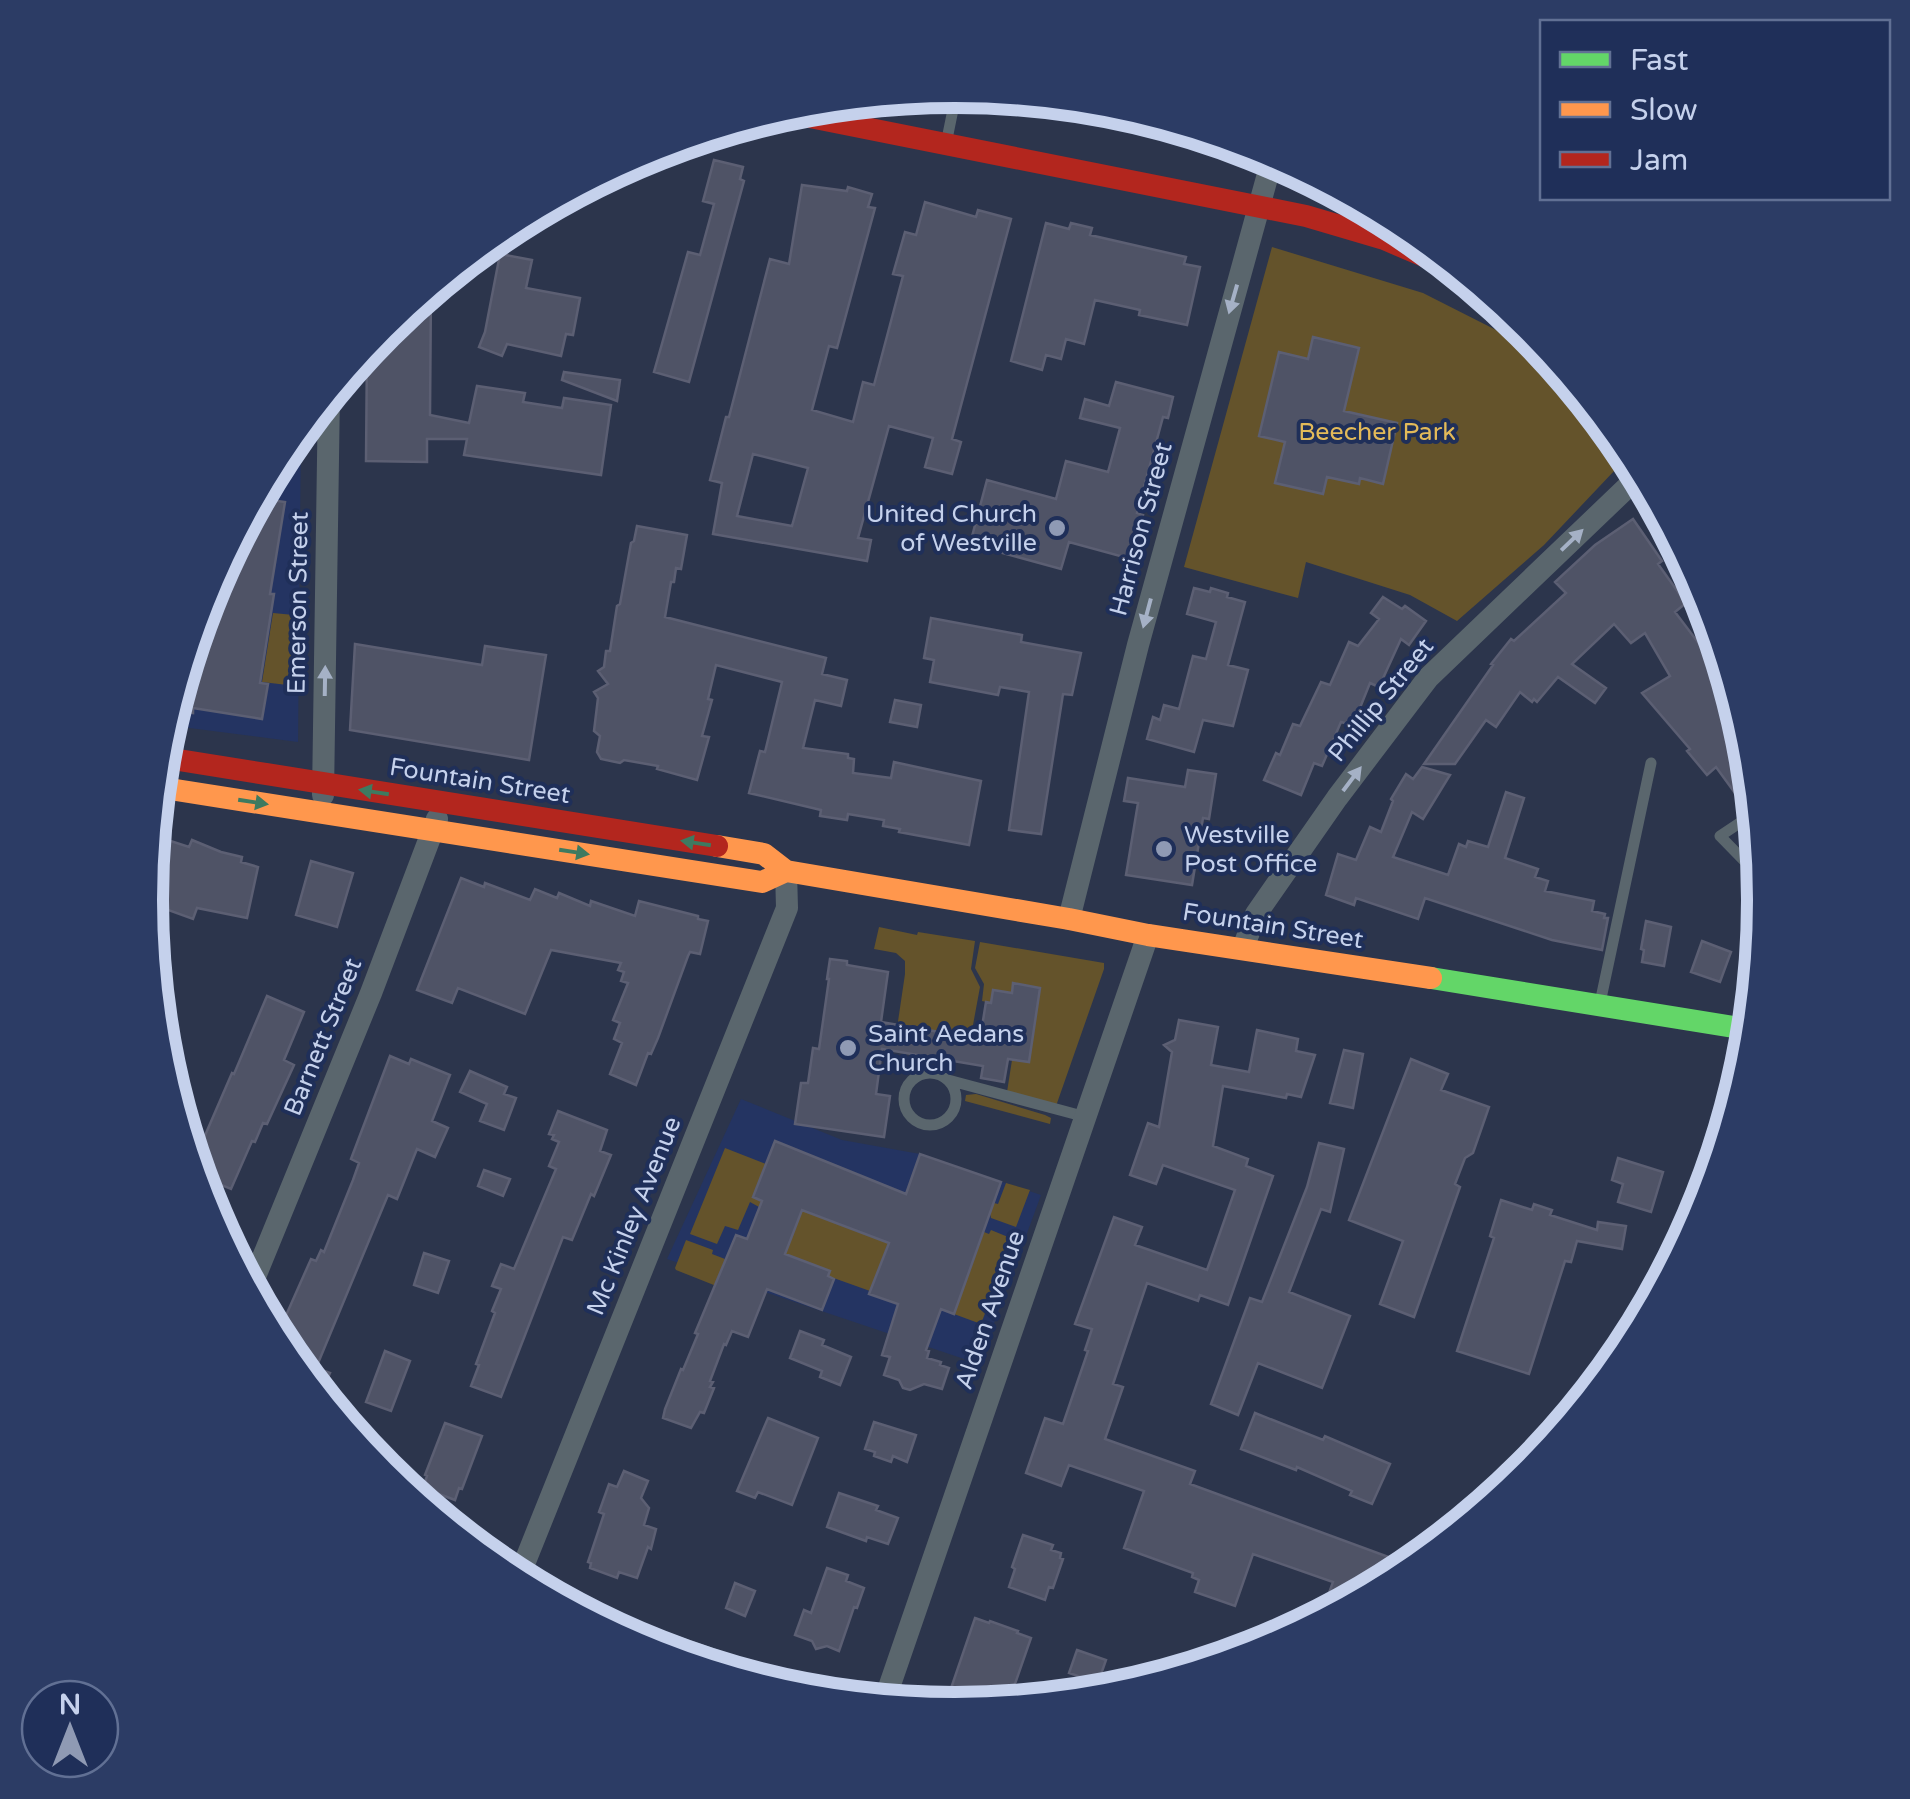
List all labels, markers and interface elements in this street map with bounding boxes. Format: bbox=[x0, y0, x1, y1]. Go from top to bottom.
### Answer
legend bbox=[1540, 20, 1890, 200]
text: Fast bbox=[1630, 42, 1689, 79]
text: Slow bbox=[1630, 92, 1698, 129]
text: Jam bbox=[1630, 142, 1688, 179]
one-way arrow bbox=[1225, 285, 1240, 315]
park label: Beecher Park bbox=[1298, 417, 1456, 447]
street label: Harrison Street bbox=[1103, 438, 1179, 619]
place label: United Church of Westville bbox=[866, 499, 1037, 558]
street label: Emerson Street bbox=[281, 511, 315, 695]
marker: United Church of Westville bbox=[1046, 517, 1068, 539]
one-way arrow bbox=[1559, 529, 1583, 552]
one-way arrow bbox=[1138, 598, 1154, 629]
street label: Phillip Street bbox=[1322, 632, 1440, 768]
one-way arrow bbox=[317, 664, 333, 696]
street label: Fountain Street bbox=[387, 752, 573, 810]
one-way arrow bbox=[1342, 766, 1362, 792]
one-way arrow bbox=[358, 784, 390, 800]
one-way arrow bbox=[238, 795, 269, 810]
place label: Westville Post Office bbox=[1184, 820, 1317, 879]
one-way arrow bbox=[679, 835, 711, 850]
marker: Westville Post Office bbox=[1153, 838, 1175, 860]
one-way arrow bbox=[559, 845, 590, 861]
street label: Fountain Street bbox=[1180, 897, 1366, 955]
street label: Barnett Street bbox=[278, 953, 368, 1120]
place label: Saint Aedans Church bbox=[868, 1019, 1024, 1078]
marker: Saint Aedans Church bbox=[837, 1037, 859, 1059]
street label: Mc Kinley Avenue bbox=[580, 1112, 688, 1320]
street label: Alden Avenue bbox=[949, 1227, 1031, 1393]
north arrow bbox=[20, 1679, 120, 1779]
text: N bbox=[59, 1688, 81, 1722]

